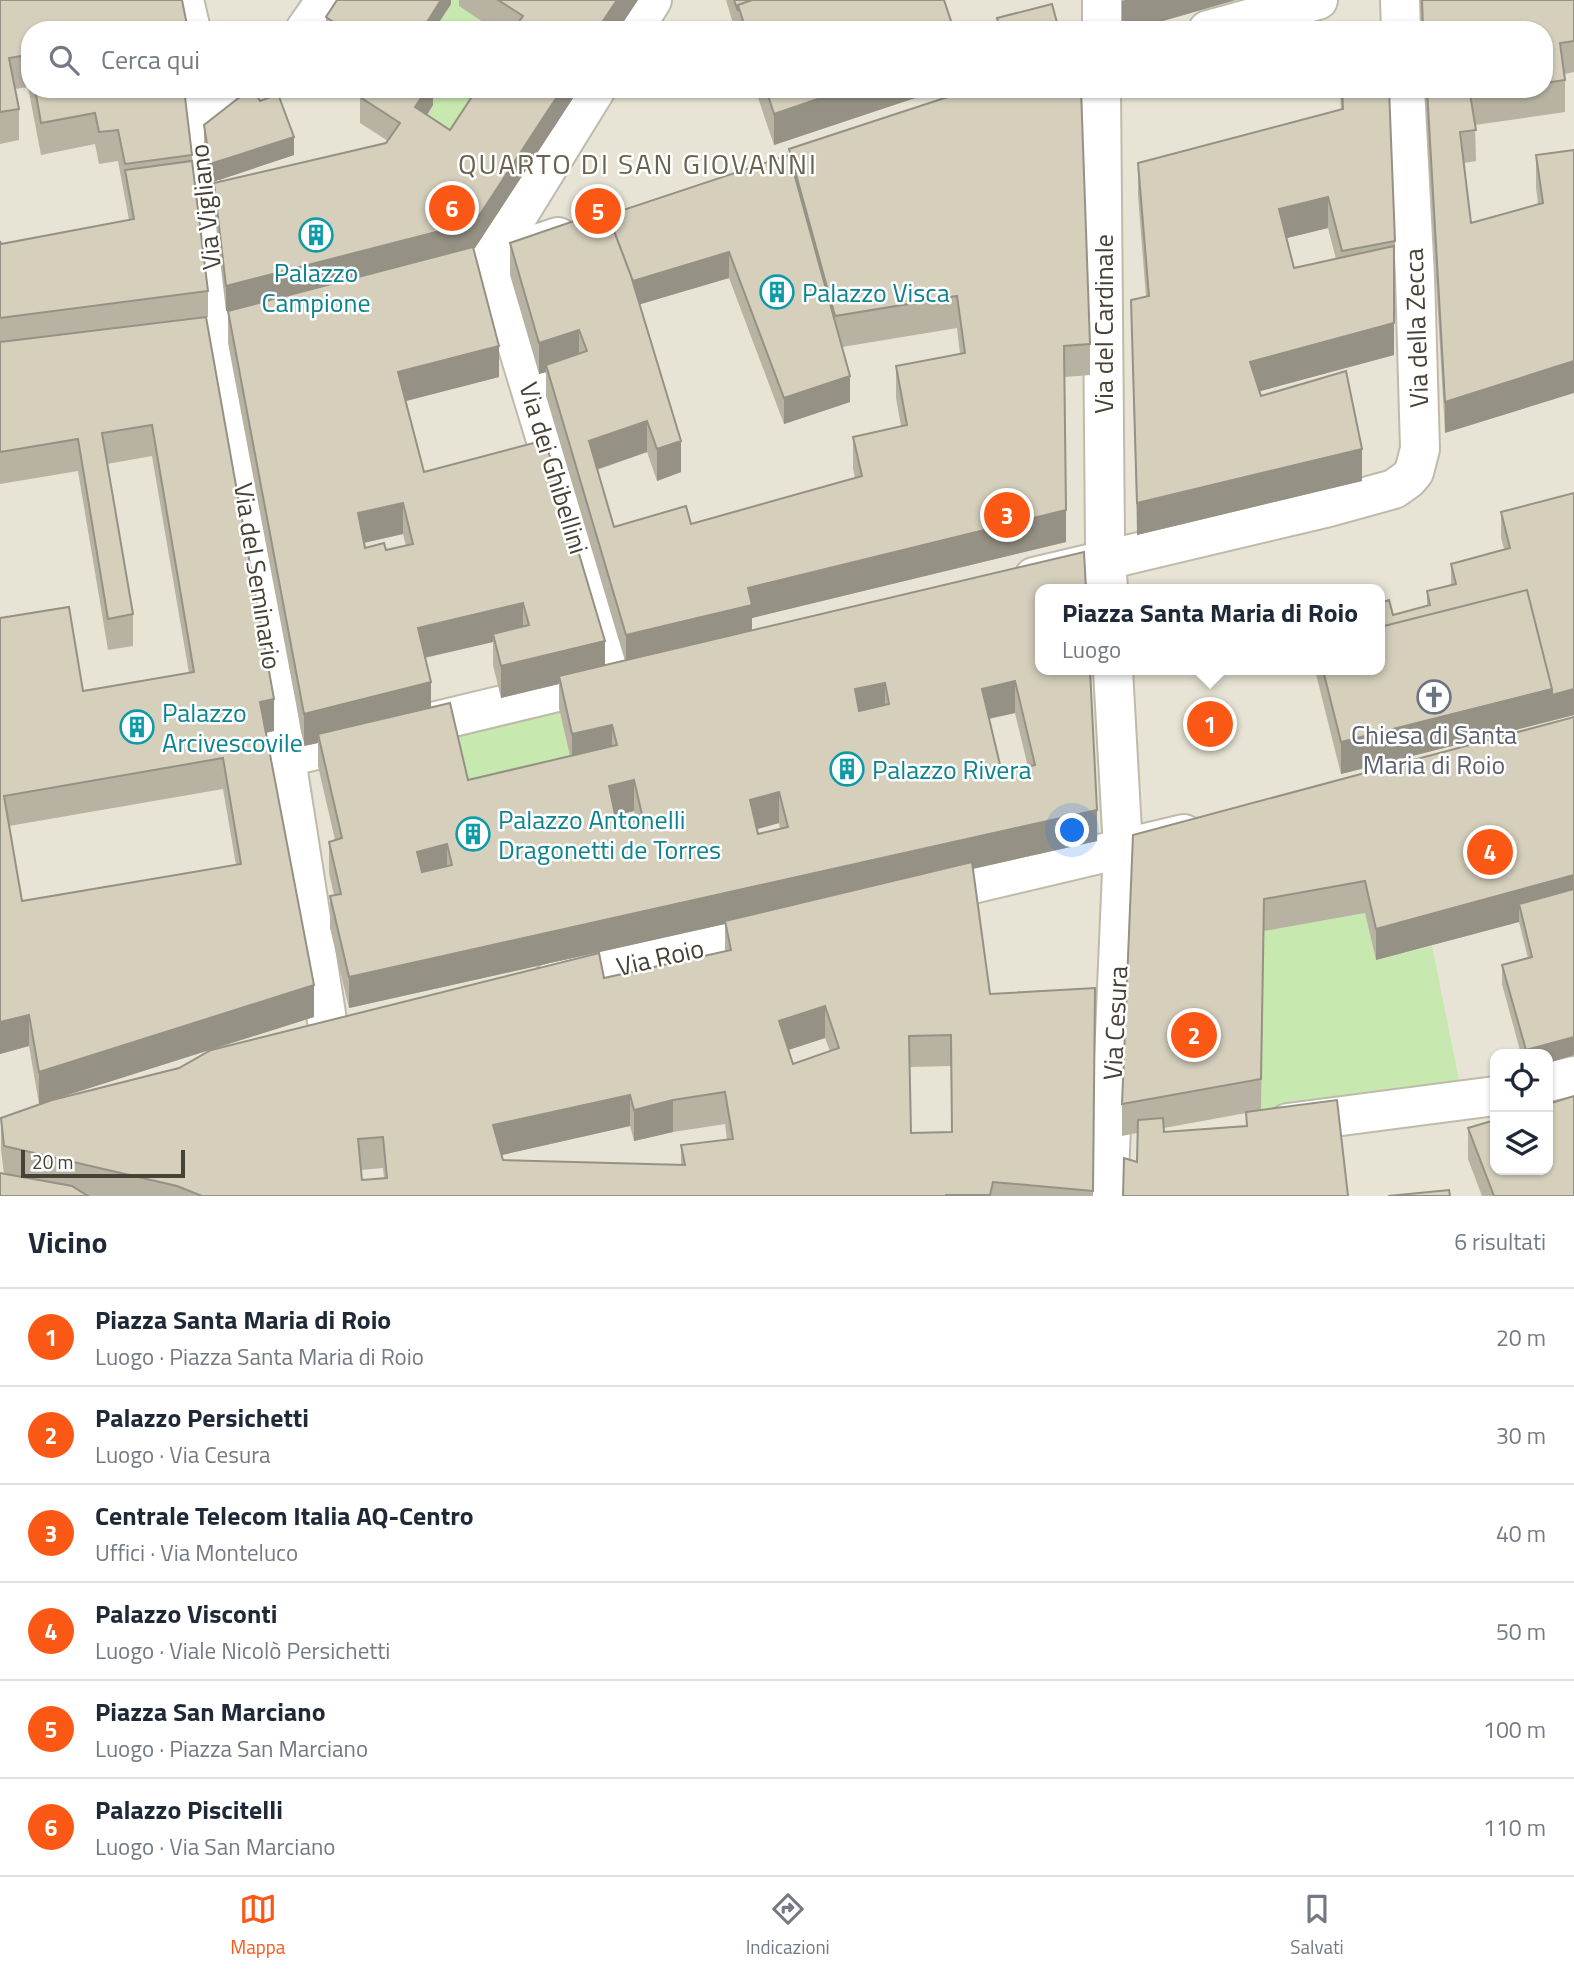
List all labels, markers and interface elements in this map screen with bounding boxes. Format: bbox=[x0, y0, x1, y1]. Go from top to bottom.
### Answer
search box bbox=[21, 21, 1553, 98]
text: Cerca qui bbox=[101, 40, 200, 79]
icon: search bbox=[45, 41, 83, 79]
street label: Via Vigliano bbox=[179, 142, 231, 272]
district label: QUARTO DI SAN GIOVANNI bbox=[458, 142, 818, 185]
pin: 6 bbox=[429, 182, 475, 234]
pin: 5 bbox=[575, 185, 621, 237]
building icon: Palazzo Campione bbox=[297, 216, 335, 254]
street label: Via del Cardinale bbox=[1084, 234, 1123, 414]
street label: Via della Zecca bbox=[1394, 248, 1438, 408]
place label: Palazzo Campione bbox=[261, 253, 371, 322]
building icon: Palazzo Visca bbox=[758, 273, 796, 311]
place label: Palazzo Visca bbox=[802, 273, 950, 312]
street label: Via dei Ghibellini bbox=[509, 377, 599, 559]
street label: Via del Seminario bbox=[224, 480, 292, 672]
pin: 3 bbox=[984, 489, 1030, 541]
popup bbox=[1035, 584, 1385, 675]
text: Piazza Santa Maria di Roio bbox=[1062, 593, 1358, 632]
text: Luogo bbox=[1062, 632, 1121, 667]
church icon: Chiesa di Santa Maria di Roio bbox=[1415, 678, 1453, 716]
place label: Palazzo Arcivescovile bbox=[162, 693, 303, 762]
pin: 1 bbox=[1187, 698, 1233, 750]
building icon: Palazzo Arcivescovile bbox=[118, 708, 156, 746]
place label: Chiesa di Santa Maria di Roio bbox=[1351, 715, 1517, 784]
building icon: Palazzo Rivera bbox=[828, 750, 866, 788]
place label: Palazzo Rivera bbox=[872, 750, 1032, 789]
place label: Palazzo Antonelli Dragonetti de Torres bbox=[498, 800, 721, 869]
your location bbox=[1055, 813, 1089, 847]
building icon: Palazzo Antonelli Dragonetti de Torres bbox=[454, 815, 492, 853]
pin: 4 bbox=[1467, 826, 1513, 878]
street label: Via Roio bbox=[612, 928, 708, 986]
street label: Via Cesura bbox=[1093, 965, 1137, 1081]
pin: 2 bbox=[1171, 1009, 1217, 1061]
map controls bbox=[1490, 1049, 1553, 1175]
button: locate bbox=[1490, 1049, 1553, 1112]
button: layers bbox=[1490, 1112, 1553, 1175]
scale bar bbox=[21, 1147, 186, 1179]
text: 20 m bbox=[32, 1147, 73, 1176]
text: Vicino bbox=[28, 1219, 108, 1265]
text: 6 risultati bbox=[1454, 1224, 1546, 1259]
text: Piazza Santa Maria di Roio bbox=[95, 1300, 391, 1339]
text: 1 bbox=[45, 1320, 57, 1355]
text: 20 m bbox=[1496, 1320, 1546, 1355]
text: Luogo · Piazza Santa Maria di Roio bbox=[95, 1339, 424, 1374]
text: Palazzo Persichetti bbox=[95, 1398, 309, 1437]
text: 2 bbox=[45, 1418, 57, 1453]
text: 30 m bbox=[1496, 1418, 1546, 1453]
text: Luogo · Via Cesura bbox=[95, 1437, 271, 1472]
text: Centrale Telecom Italia AQ-Centro bbox=[95, 1496, 474, 1535]
text: 3 bbox=[45, 1516, 57, 1551]
text: 40 m bbox=[1496, 1516, 1546, 1551]
text: Uffici · Via Monteluco bbox=[95, 1535, 298, 1570]
text: Palazzo Visconti bbox=[95, 1594, 277, 1633]
text: 4 bbox=[45, 1614, 57, 1649]
text: 50 m bbox=[1496, 1614, 1546, 1649]
text: Luogo · Viale Nicolò Persichetti bbox=[95, 1633, 390, 1668]
text: Piazza San Marciano bbox=[95, 1692, 326, 1731]
text: 5 bbox=[45, 1712, 57, 1747]
text: 100 m bbox=[1483, 1712, 1546, 1747]
text: Luogo · Piazza San Marciano bbox=[95, 1731, 368, 1766]
text: Palazzo Piscitelli bbox=[95, 1790, 283, 1829]
text: 6 bbox=[45, 1810, 57, 1845]
text: 110 m bbox=[1483, 1810, 1546, 1845]
text: Luogo · Via San Marciano bbox=[95, 1829, 335, 1864]
tab: Mappa bbox=[230, 1890, 285, 1961]
tab: Indicazioni bbox=[746, 1890, 830, 1961]
tab: Salvati bbox=[1290, 1890, 1344, 1961]

